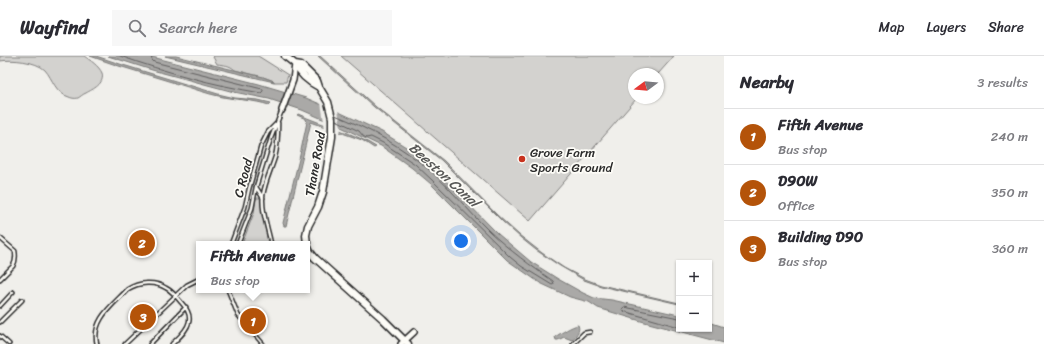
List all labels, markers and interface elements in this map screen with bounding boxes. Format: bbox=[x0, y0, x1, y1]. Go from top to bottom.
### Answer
search box bbox=[112, 10, 392, 46]
text: Wayfind bbox=[20, 11, 88, 44]
text: Search here bbox=[158, 15, 237, 41]
text: Map bbox=[879, 15, 904, 40]
text: Layers bbox=[926, 15, 966, 40]
text: Share bbox=[988, 15, 1024, 40]
icon: search bbox=[126, 17, 148, 39]
text: Nearby bbox=[740, 67, 794, 97]
north arrow bbox=[628, 68, 664, 104]
text: 3 results bbox=[977, 71, 1028, 94]
text: Fifth Avenue bbox=[778, 112, 863, 138]
text: 1 bbox=[750, 125, 756, 148]
text: 240 m bbox=[991, 125, 1028, 148]
street label: Thane Road bbox=[298, 129, 332, 198]
water label: Beeston Canal bbox=[403, 136, 487, 216]
text: Bus stop bbox=[778, 138, 827, 161]
place label: Grove Farm Sports Ground bbox=[530, 141, 614, 179]
marker: Grove Farm Sports Ground bbox=[517, 154, 527, 164]
street label: C Road bbox=[227, 155, 259, 200]
text: D90W bbox=[778, 168, 817, 194]
text: 2 bbox=[749, 181, 757, 204]
text: 350 m bbox=[991, 181, 1028, 204]
text: Office bbox=[778, 194, 815, 217]
text: Building D90 bbox=[778, 224, 863, 250]
pin: 2 bbox=[129, 228, 155, 258]
your location bbox=[451, 231, 471, 251]
text: 3 bbox=[749, 237, 757, 260]
text: 360 m bbox=[992, 237, 1028, 260]
popup bbox=[196, 241, 310, 293]
text: Fifth Avenue bbox=[210, 243, 296, 269]
text: Bus stop bbox=[778, 250, 827, 273]
map controls bbox=[676, 260, 712, 332]
button: + bbox=[676, 260, 712, 296]
text: Bus stop bbox=[210, 269, 260, 292]
button: − bbox=[676, 296, 712, 332]
pin: 3 bbox=[130, 302, 156, 332]
pin: 1 bbox=[240, 306, 266, 336]

